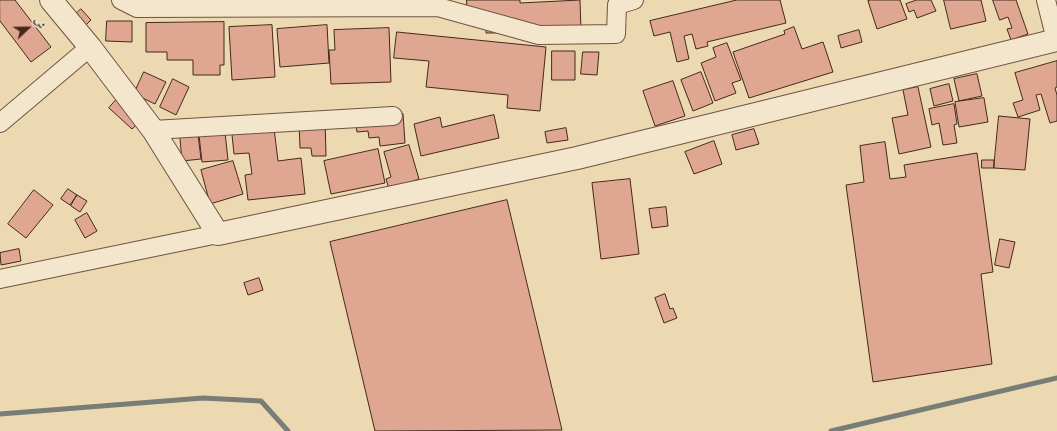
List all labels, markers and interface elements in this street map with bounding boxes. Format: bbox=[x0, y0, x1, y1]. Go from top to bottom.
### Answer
north arrow bbox=[8, 8, 48, 48]
text: ش bbox=[31, 16, 48, 31]

